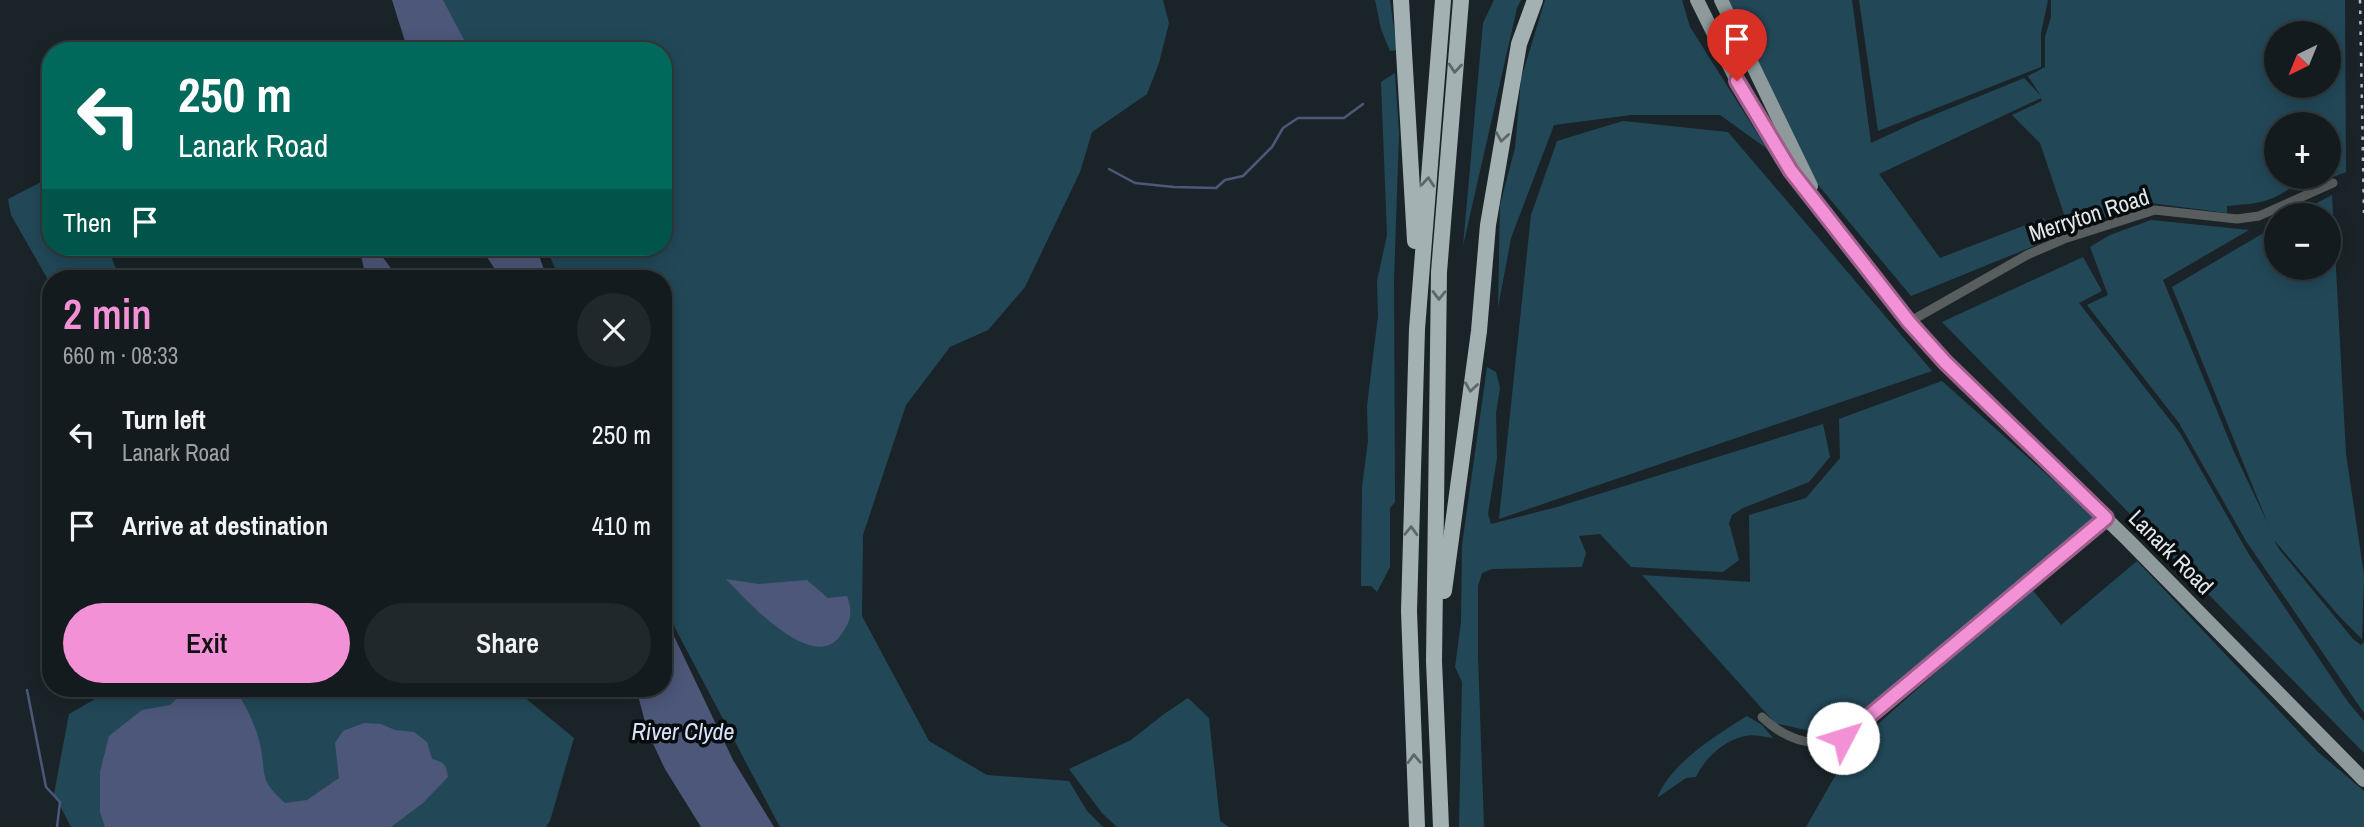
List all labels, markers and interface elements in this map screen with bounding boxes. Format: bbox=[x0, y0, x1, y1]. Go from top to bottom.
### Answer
pin bbox=[1707, 9, 1767, 81]
icon: arrive bbox=[1718, 20, 1756, 58]
north arrow bbox=[2264, 21, 2342, 98]
map controls bbox=[2264, 21, 2341, 280]
text: 250 m bbox=[178, 61, 292, 127]
one-way arrow bbox=[1448, 63, 1463, 74]
icon: left bbox=[63, 70, 154, 161]
button: + bbox=[2264, 112, 2341, 189]
text: Lanark Road bbox=[178, 124, 328, 167]
one-way arrow bbox=[1495, 131, 1510, 143]
one-way arrow bbox=[1420, 176, 1435, 187]
street label: Merryton Road bbox=[2025, 181, 2153, 249]
icon: arrive bbox=[126, 203, 164, 241]
button: − bbox=[2264, 203, 2341, 280]
text: Then bbox=[63, 205, 112, 240]
text: 2 min bbox=[63, 286, 152, 342]
one-way arrow bbox=[1431, 290, 1447, 301]
button: close bbox=[577, 293, 651, 367]
text: 660 m · 08:33 bbox=[63, 340, 178, 371]
one-way arrow bbox=[1464, 382, 1479, 393]
text: Turn left bbox=[122, 402, 206, 437]
icon: left bbox=[63, 416, 101, 454]
text: 250 m bbox=[592, 417, 651, 452]
text: Lanark Road bbox=[122, 437, 230, 468]
street label: Lanark Road bbox=[2122, 503, 2220, 601]
icon: arrive bbox=[63, 507, 101, 545]
text: Arrive at destination bbox=[122, 508, 328, 543]
text: 410 m bbox=[592, 508, 651, 543]
one-way arrow bbox=[1403, 526, 1419, 536]
button: Exit bbox=[63, 603, 350, 683]
button: Share bbox=[364, 603, 651, 683]
position arrow bbox=[1806, 701, 1880, 775]
water label: River Clyde bbox=[632, 715, 734, 747]
one-way arrow bbox=[1407, 753, 1422, 764]

